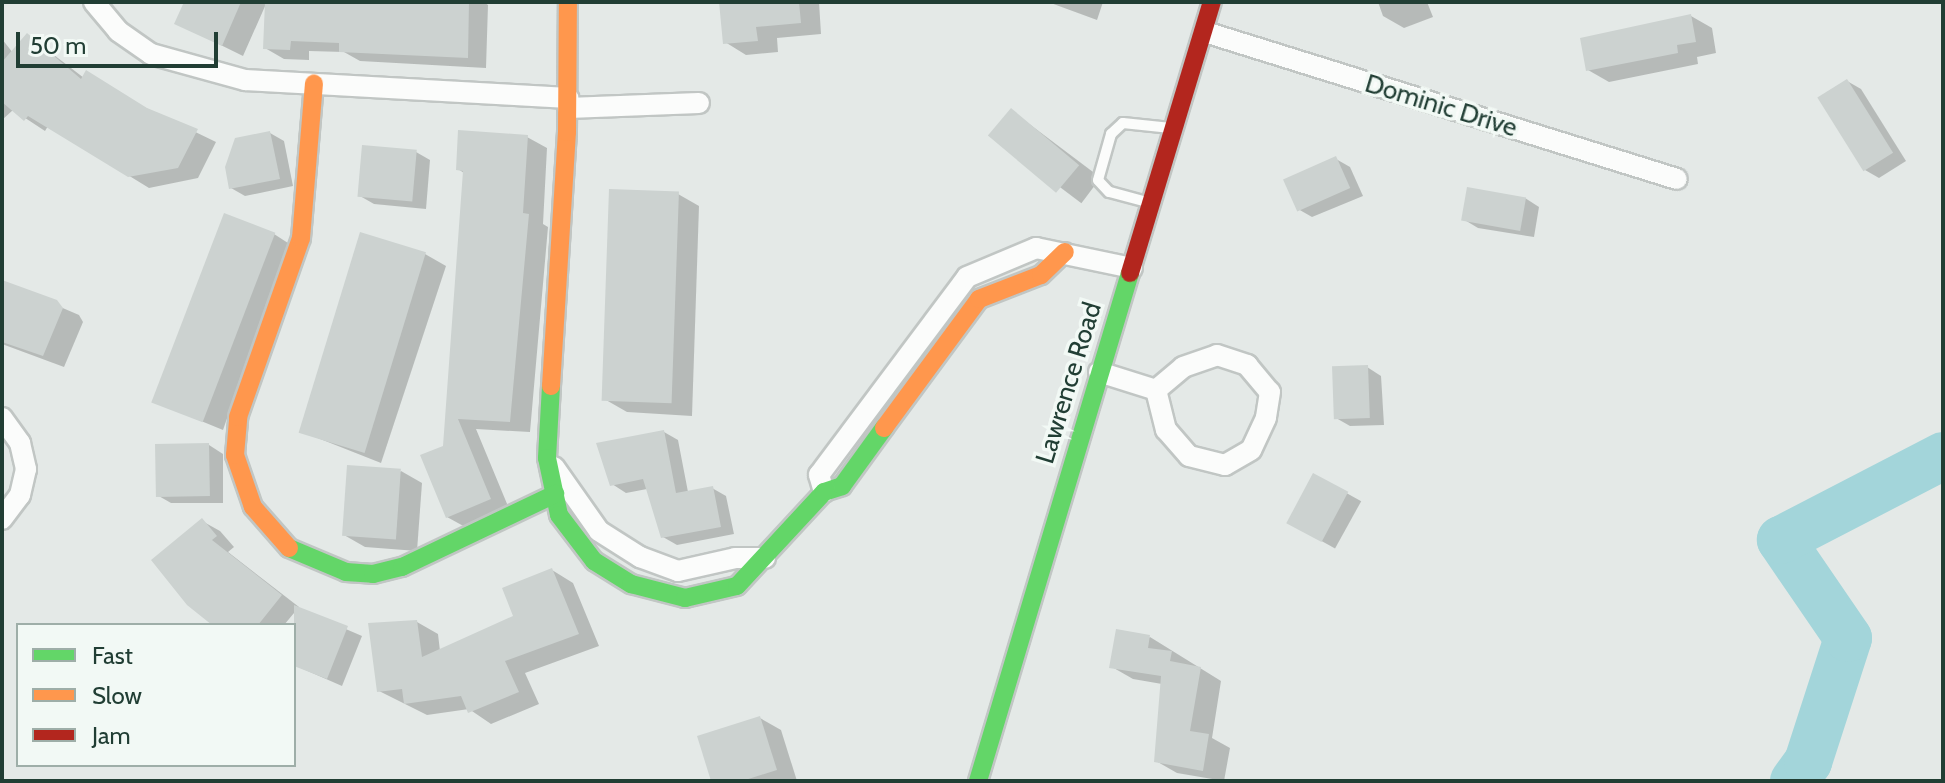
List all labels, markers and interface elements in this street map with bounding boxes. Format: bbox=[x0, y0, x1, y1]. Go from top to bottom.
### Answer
scale bar bbox=[20, 16, 222, 66]
text: 50 m bbox=[30, 31, 86, 60]
street label: Dominic Drive bbox=[1361, 68, 1521, 144]
street label: Lawrence Road bbox=[1030, 299, 1108, 467]
legend bbox=[16, 623, 296, 767]
text: Fast bbox=[92, 641, 133, 670]
text: Slow bbox=[92, 681, 142, 710]
text: Jam bbox=[92, 721, 130, 750]

